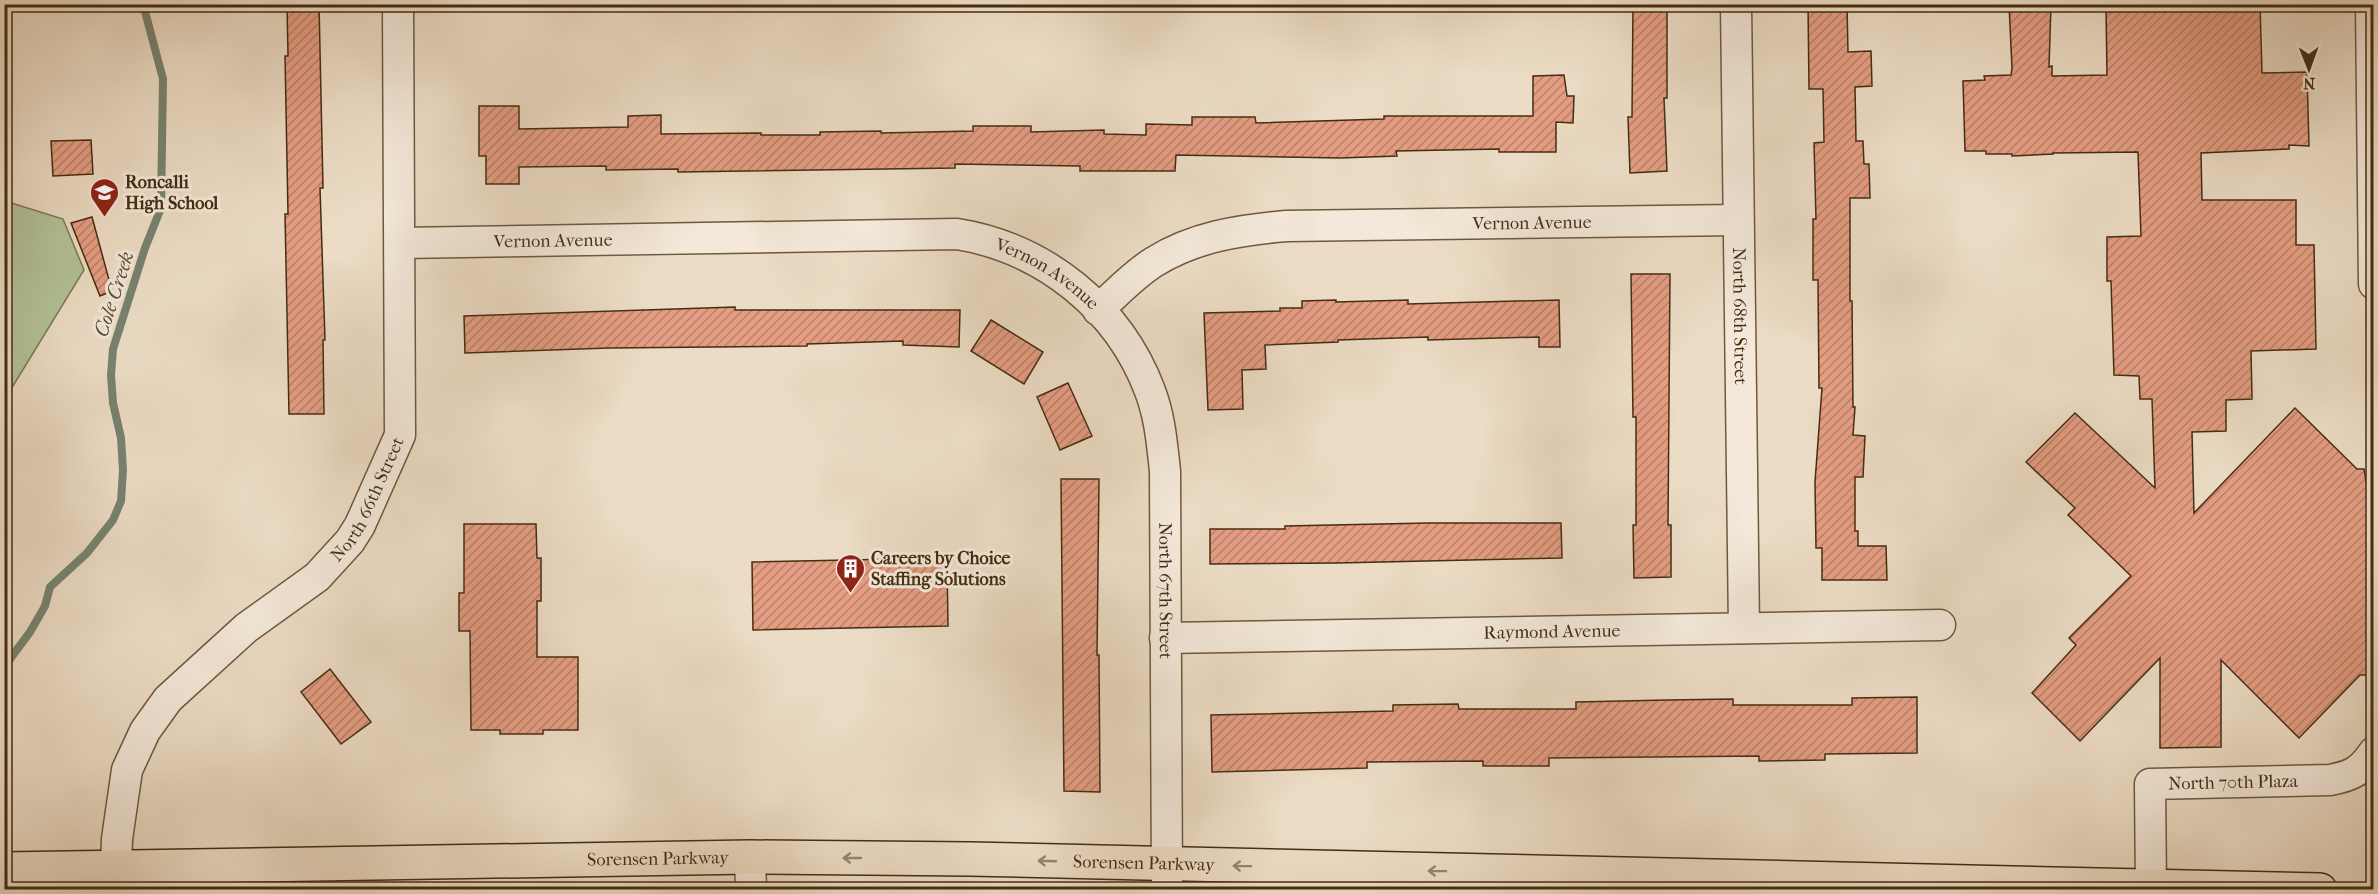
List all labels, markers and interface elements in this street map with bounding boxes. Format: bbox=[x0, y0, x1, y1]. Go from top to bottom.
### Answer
north arrow bbox=[2279, 39, 2339, 99]
text: N bbox=[2302, 74, 2315, 93]
place label: Roncalli High School bbox=[125, 172, 219, 214]
school or university icon: Roncalli High School bbox=[88, 176, 120, 218]
street label: Vernon Avenue bbox=[1471, 211, 1592, 234]
street label: Vernon Avenue bbox=[492, 229, 613, 252]
street label: Vernon Avenue bbox=[992, 233, 1104, 314]
street label: North 68th Street bbox=[1729, 247, 1751, 385]
water label: Cole Creek bbox=[89, 248, 139, 340]
street label: North 66th Street bbox=[326, 433, 409, 566]
street label: North 67th Street bbox=[1155, 522, 1176, 660]
place label: Careers by Choice Staffing Solutions bbox=[871, 548, 1011, 590]
building icon: Careers by Choice Staffing Solutions bbox=[834, 552, 866, 594]
street label: Raymond Avenue bbox=[1483, 620, 1621, 643]
street label: North 70th Plaza bbox=[2168, 770, 2299, 794]
street label: Sorensen Parkway bbox=[587, 847, 730, 870]
street label: Sorensen Parkway bbox=[1073, 851, 1216, 875]
one-way arrow bbox=[843, 853, 863, 864]
one-way arrow bbox=[1038, 856, 1058, 867]
one-way arrow bbox=[1233, 861, 1253, 872]
one-way arrow bbox=[1428, 865, 1448, 877]

